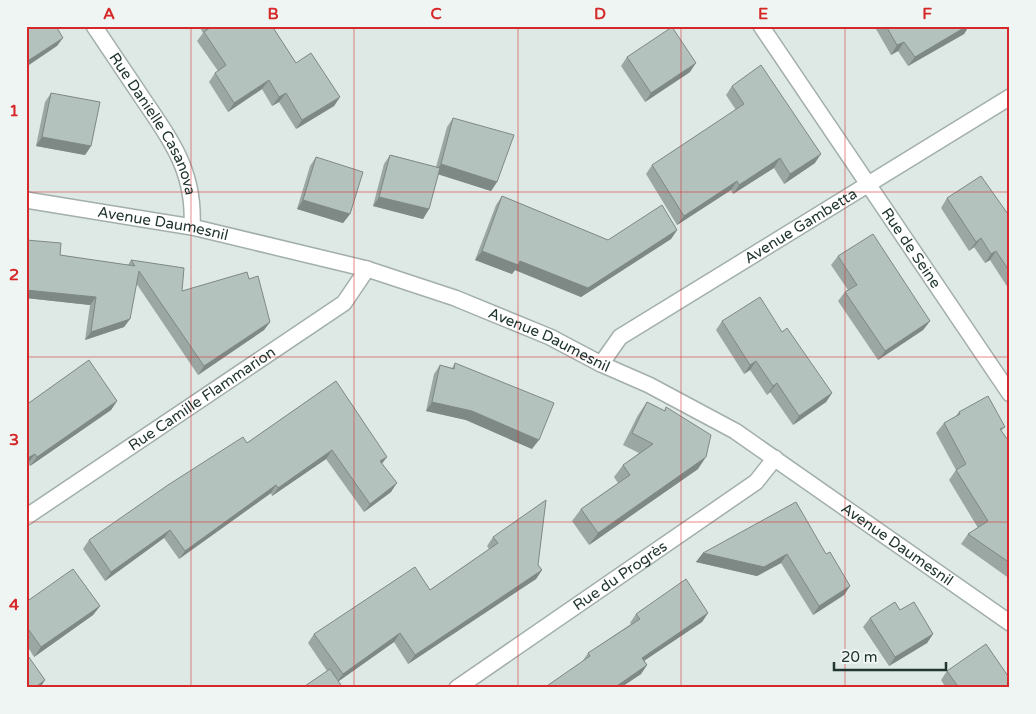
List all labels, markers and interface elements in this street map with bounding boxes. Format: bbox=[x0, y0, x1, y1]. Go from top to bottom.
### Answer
text: A bbox=[103, 4, 115, 24]
text: B bbox=[267, 4, 279, 24]
text: C bbox=[430, 4, 442, 24]
text: D bbox=[594, 4, 606, 24]
text: E bbox=[758, 4, 768, 24]
text: F bbox=[922, 4, 932, 24]
street label: Rue Danielle Casanova bbox=[105, 49, 199, 197]
text: 1 bbox=[9, 101, 19, 121]
street label: Avenue Gambetta bbox=[741, 184, 860, 267]
street label: Avenue Daumesnil bbox=[96, 203, 230, 244]
street label: Rue de Seine bbox=[878, 204, 945, 292]
text: 2 bbox=[9, 265, 19, 285]
street label: Avenue Daumesnil bbox=[486, 304, 613, 376]
street label: Rue Camille Flammarion bbox=[125, 343, 279, 455]
text: 3 bbox=[9, 430, 19, 450]
street label: Avenue Daumesnil bbox=[838, 499, 957, 590]
street label: Rue du Progrès bbox=[570, 537, 670, 614]
text: 4 bbox=[9, 595, 19, 615]
scale bar bbox=[834, 639, 946, 671]
text: 20 m bbox=[841, 648, 878, 666]

